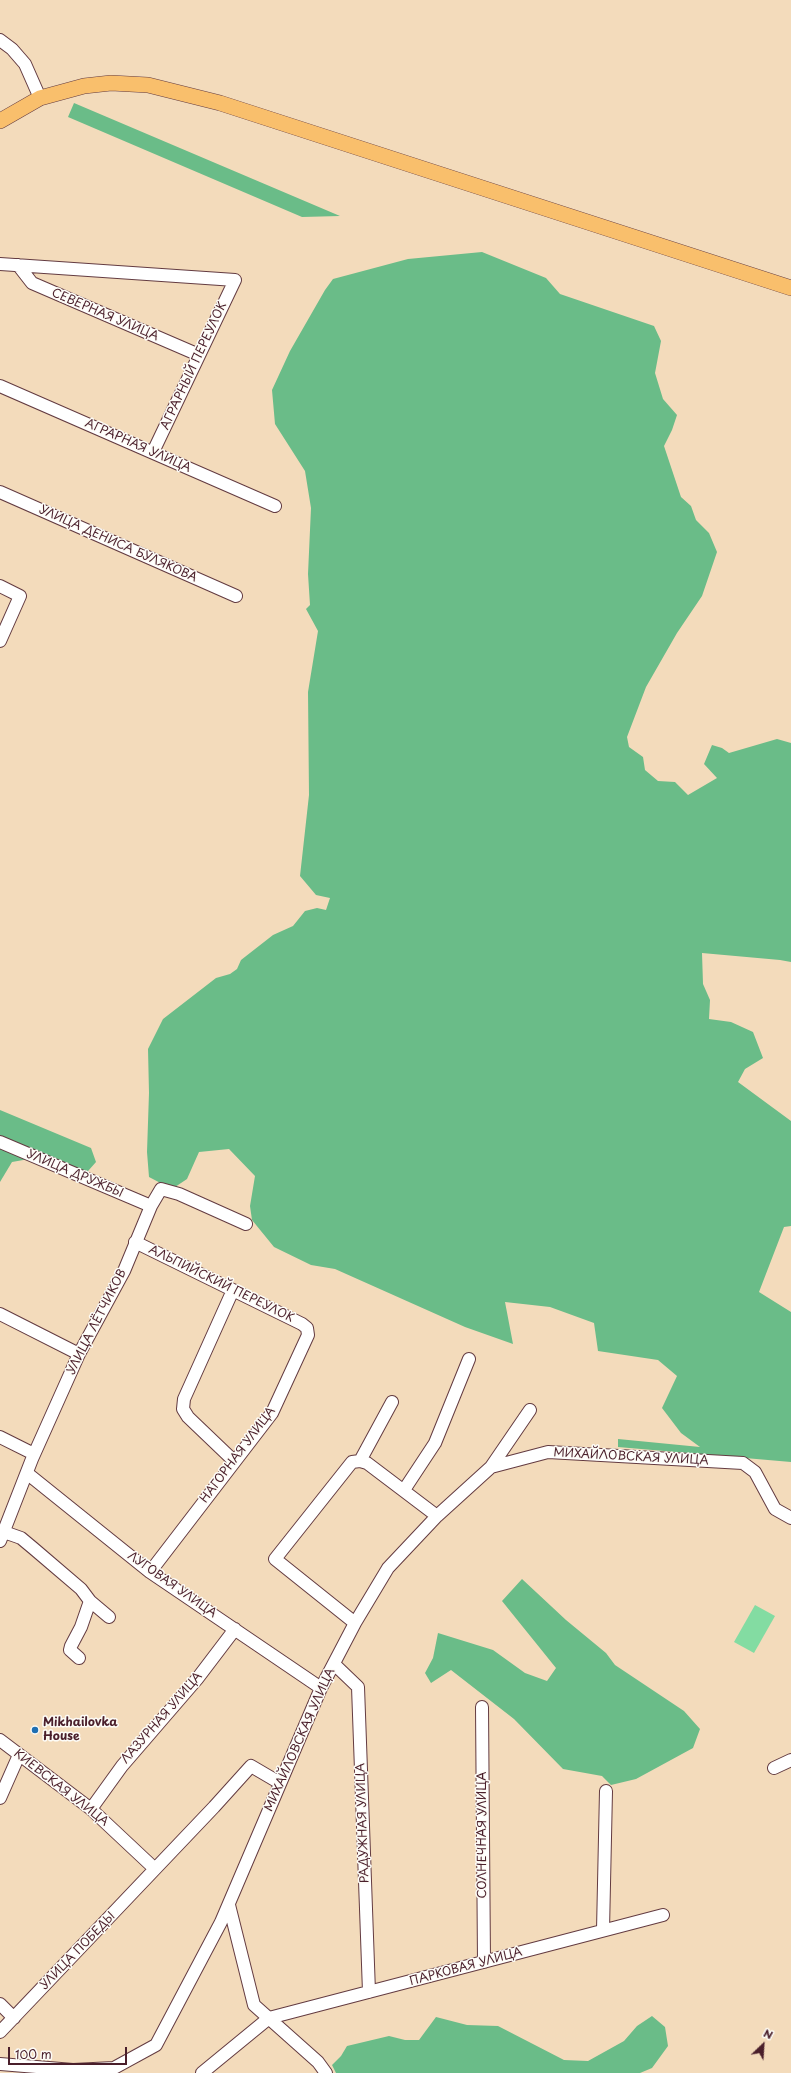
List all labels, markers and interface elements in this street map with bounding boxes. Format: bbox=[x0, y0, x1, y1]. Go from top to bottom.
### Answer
street label: СЕВЕРНАЯ УЛИЦА bbox=[49, 286, 161, 344]
street label: АГРАРНЫЙ ПЕРЕУЛОК bbox=[158, 300, 230, 432]
street label: АГРАРНАЯ УЛИЦА bbox=[83, 416, 193, 476]
street label: УЛИЦА ДЕНИСА БУЛЯКОВА bbox=[37, 503, 199, 585]
street label: УЛИЦА ДРУЖБЫ bbox=[25, 1147, 125, 1201]
street label: АЛЬПИЙСКИЙ ПЕРЕУЛОК bbox=[146, 1242, 296, 1326]
street label: УЛИЦА ЛЁТЧИКОВ bbox=[64, 1267, 130, 1377]
street label: НАГОРНАЯ УЛИЦА bbox=[197, 1404, 279, 1506]
street label: МИХАЙЛОВСКАЯ УЛИЦА bbox=[553, 1446, 709, 1468]
street label: ЛУГОВАЯ УЛИЦА bbox=[125, 1549, 219, 1621]
street label: МИХАЙЛОВСКАЯ УЛИЦА bbox=[262, 1666, 338, 1814]
street label: ЛАЗУРНАЯ УЛИЦА bbox=[118, 1669, 206, 1767]
place label: Mikhailovka House bbox=[43, 1716, 118, 1744]
marker: Mikhailovka House bbox=[30, 1725, 40, 1735]
street label: КИЕВСКАЯ УЛИЦА bbox=[11, 1746, 111, 1830]
street label: РАДУЖНАЯ УЛИЦА bbox=[354, 1763, 372, 1883]
street label: СОЛНЕЧНАЯ УЛИЦА bbox=[476, 1772, 490, 1898]
street label: УЛИЦА ПОБЕДЫ bbox=[37, 1909, 119, 1993]
street label: ПАРКОВАЯ УЛИЦА bbox=[408, 1945, 524, 1989]
text: N bbox=[761, 2024, 776, 2043]
north arrow bbox=[743, 2025, 783, 2065]
scale bar bbox=[10, 2039, 129, 2065]
text: 100 m bbox=[15, 2045, 52, 2063]

